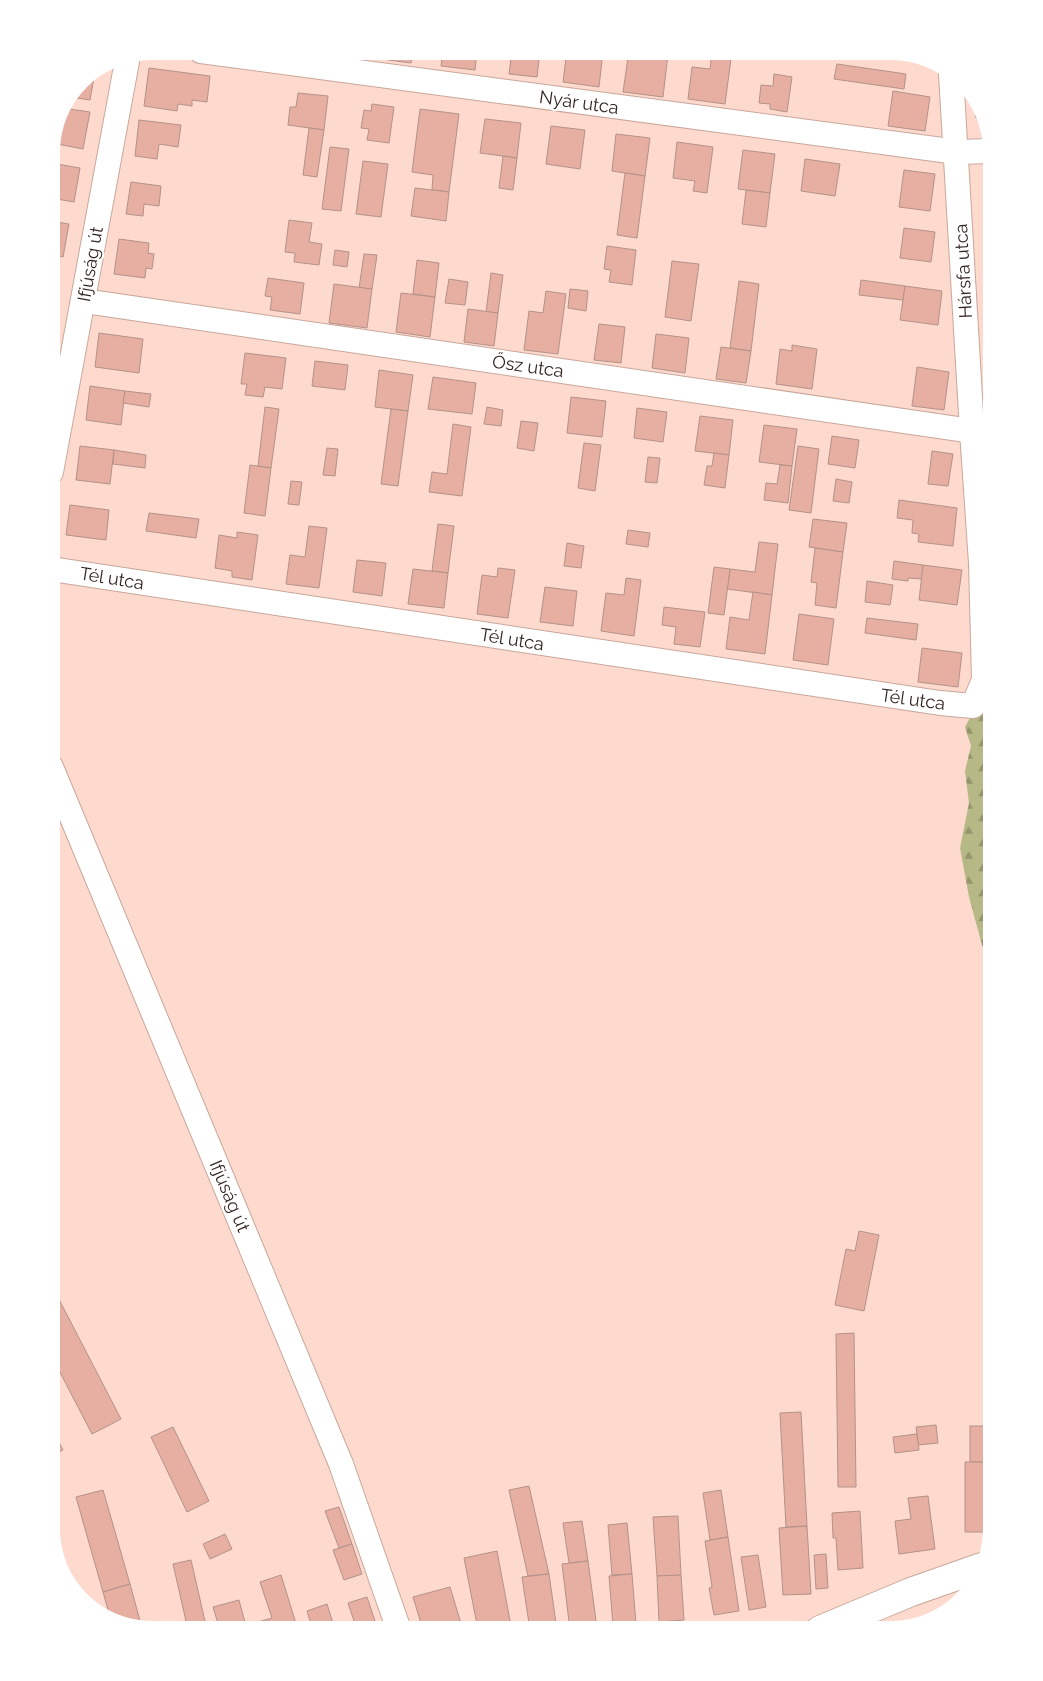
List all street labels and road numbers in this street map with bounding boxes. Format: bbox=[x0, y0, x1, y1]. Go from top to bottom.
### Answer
street label: Nyár utca bbox=[538, 86, 620, 118]
street label: Hársfa utca bbox=[950, 223, 976, 319]
street label: Ifjúság út bbox=[73, 225, 107, 303]
street label: Ősz utca bbox=[491, 350, 565, 381]
street label: Tél utca bbox=[78, 563, 146, 593]
street label: Tél utca bbox=[478, 624, 546, 654]
street label: Tél utca bbox=[879, 684, 947, 714]
street label: Ifjúság út bbox=[205, 1157, 255, 1235]

